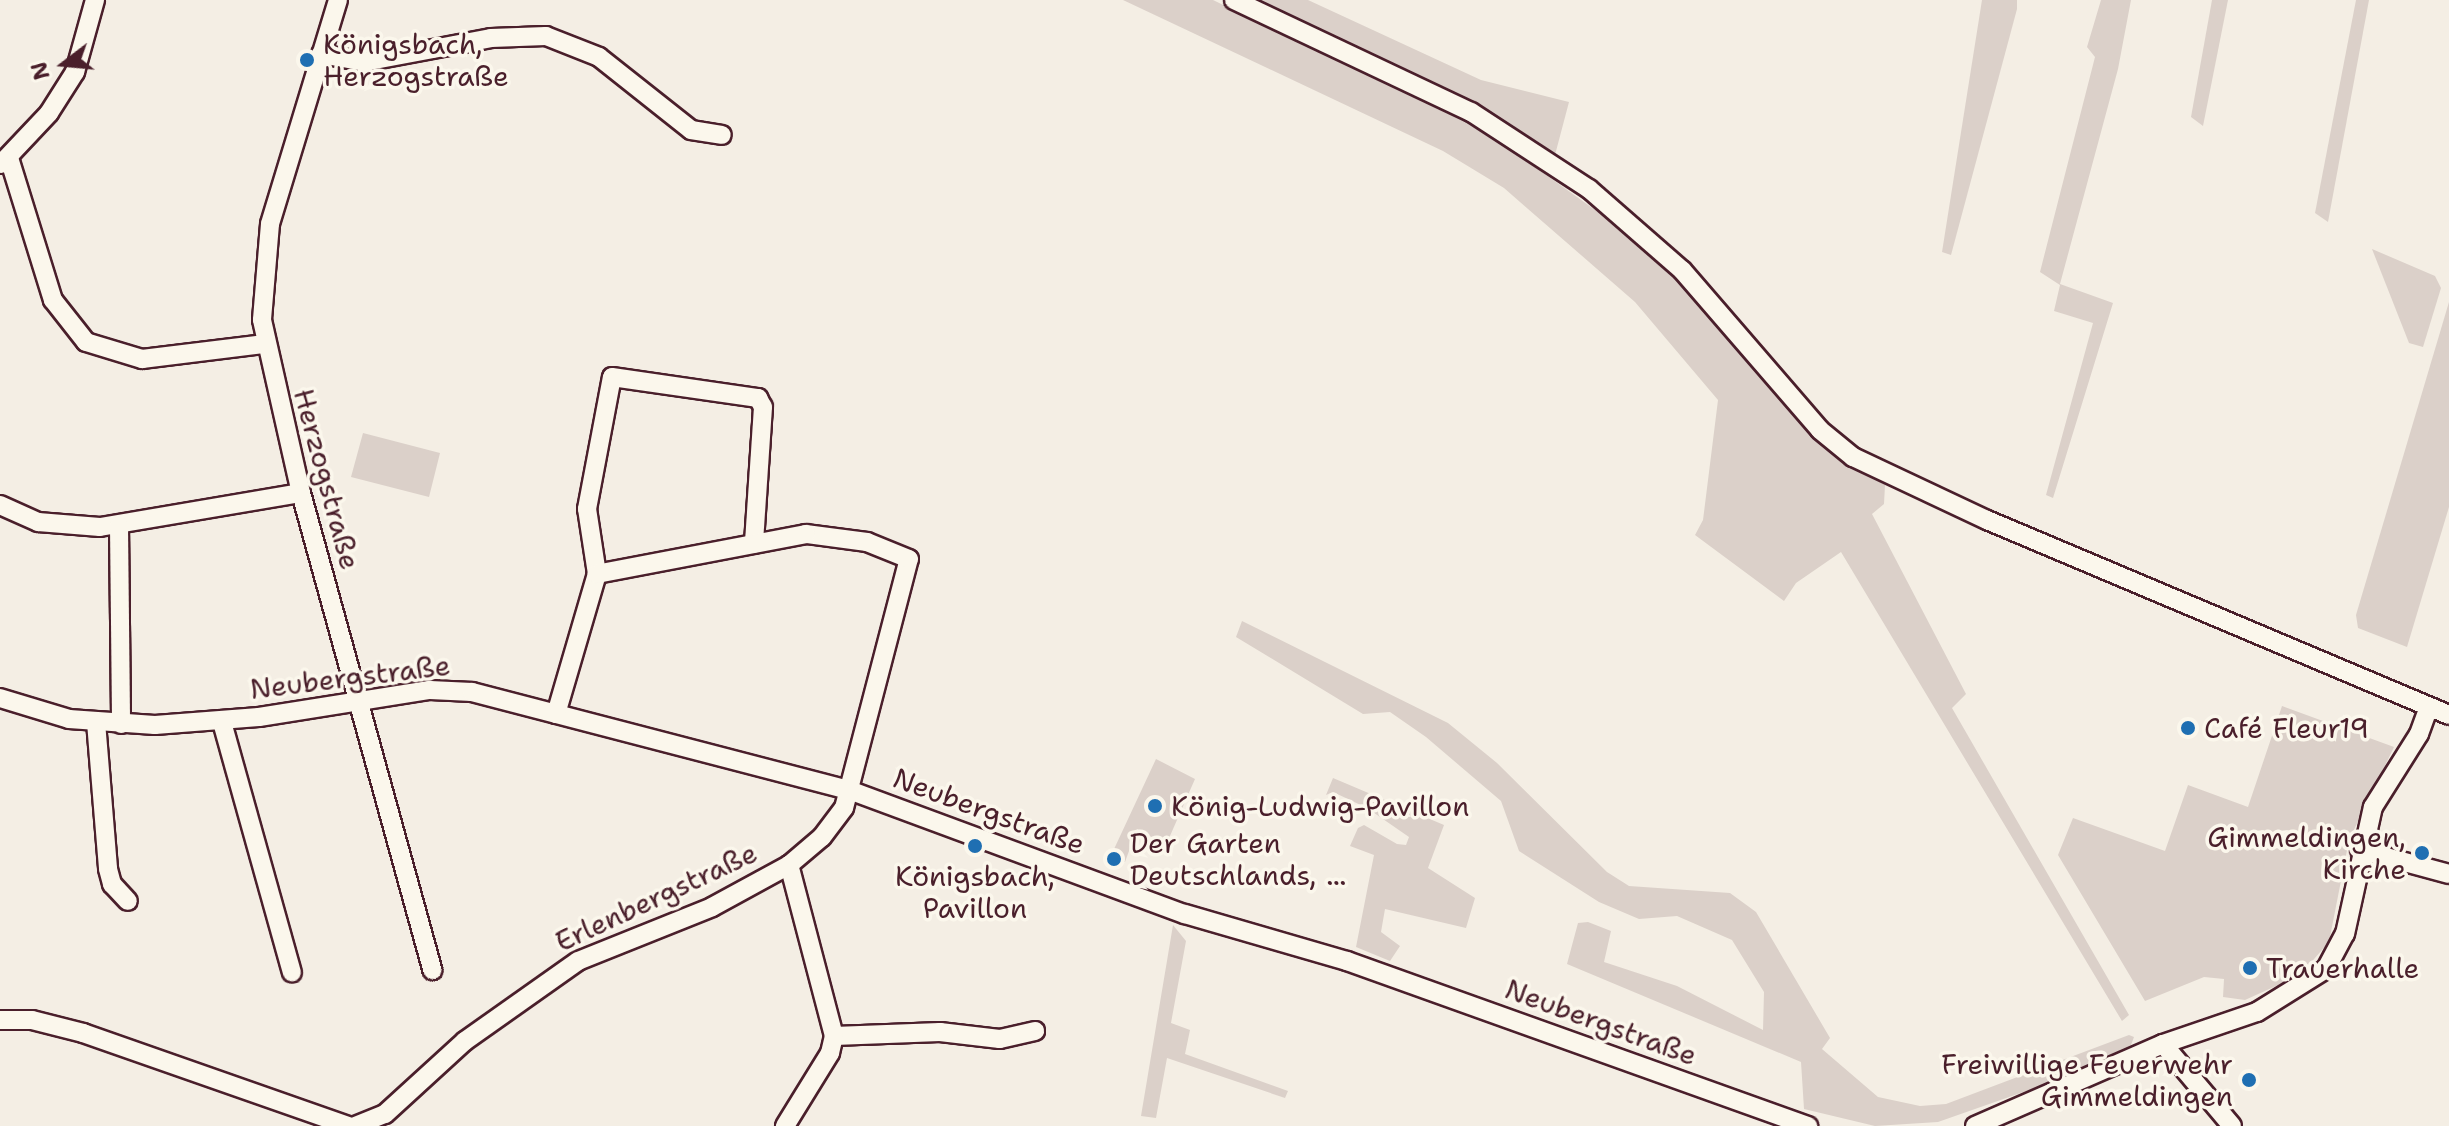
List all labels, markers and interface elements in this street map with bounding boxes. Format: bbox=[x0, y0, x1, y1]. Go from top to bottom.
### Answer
north arrow bbox=[24, 24, 104, 104]
place label: Königsbach, Herzogstraße bbox=[323, 27, 509, 93]
marker: Königsbach, Herzogstraße bbox=[298, 51, 316, 69]
text: N bbox=[24, 58, 57, 83]
street label: Herzogstraße bbox=[287, 385, 367, 573]
street label: Neubergstraße bbox=[248, 648, 452, 706]
place label: Café Fleur19 bbox=[2204, 711, 2369, 745]
marker: Café Fleur19 bbox=[2179, 719, 2197, 737]
street label: Neubergstraße bbox=[889, 761, 1089, 861]
place label: König-Ludwig-Pavillon bbox=[1171, 789, 1469, 823]
marker: König-Ludwig-Pavillon bbox=[1146, 797, 1164, 815]
place label: Gimmeldingen, Kirche bbox=[2207, 820, 2406, 886]
place label: Der Garten Deutschlands, ... bbox=[1130, 826, 1346, 892]
street label: Erlenbergstraße bbox=[550, 836, 762, 958]
marker: Königsbach, Pavillon bbox=[966, 837, 984, 855]
marker: Gimmeldingen, Kirche bbox=[2413, 844, 2431, 862]
marker: Der Garten Deutschlands, ... bbox=[1105, 850, 1123, 868]
place label: Königsbach, Pavillon bbox=[895, 859, 1055, 925]
place label: Trauerhalle bbox=[2266, 951, 2419, 985]
marker: Trauerhalle bbox=[2241, 959, 2259, 977]
street label: Neubergstraße bbox=[1501, 972, 1701, 1072]
place label: Freiwillige Feuerwehr Gimmeldingen bbox=[1941, 1047, 2233, 1113]
marker: Freiwillige Feuerwehr Gimmeldingen bbox=[2240, 1071, 2258, 1089]

